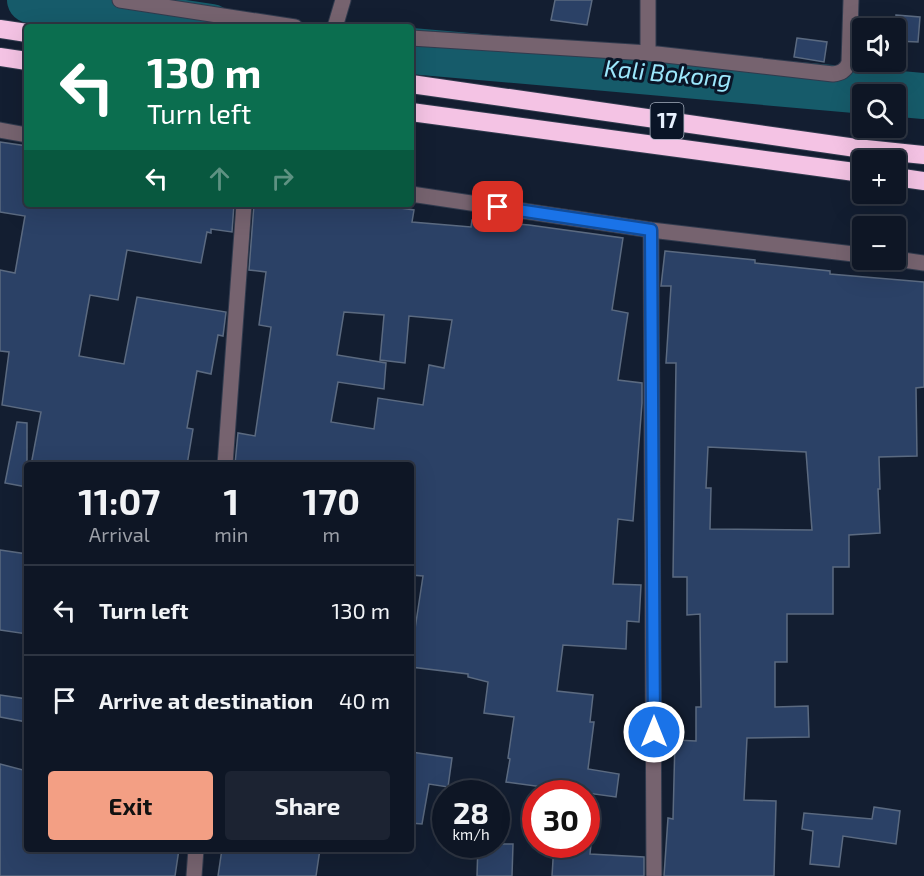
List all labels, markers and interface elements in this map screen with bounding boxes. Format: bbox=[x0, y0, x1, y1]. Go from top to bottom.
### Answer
map controls bbox=[852, 18, 906, 270]
button: sound bbox=[852, 18, 906, 72]
text: 130 m bbox=[147, 46, 262, 96]
icon: left bbox=[48, 48, 126, 126]
water label: Kali Bokong bbox=[603, 52, 733, 93]
button: search bbox=[852, 84, 906, 138]
text: Turn left bbox=[147, 97, 251, 129]
road number: 17 bbox=[650, 103, 684, 139]
button: + bbox=[852, 150, 906, 204]
icon: left bbox=[140, 162, 173, 195]
icon: ahead bbox=[203, 162, 236, 195]
icon: right bbox=[266, 162, 299, 195]
pin bbox=[472, 181, 523, 232]
icon: arrive bbox=[481, 190, 514, 223]
button: − bbox=[852, 216, 906, 270]
text: 11:07 bbox=[78, 479, 160, 522]
text: 1 bbox=[224, 479, 239, 522]
text: 170 bbox=[303, 479, 360, 522]
text: Arrival bbox=[89, 522, 150, 546]
text: min bbox=[214, 522, 248, 546]
text: m bbox=[322, 522, 340, 546]
icon: left bbox=[48, 594, 81, 627]
text: Turn left bbox=[99, 597, 188, 623]
text: 130 m bbox=[332, 597, 390, 623]
icon: arrive bbox=[48, 684, 81, 717]
text: Arrive at destination bbox=[99, 687, 313, 713]
text: 40 m bbox=[339, 687, 390, 713]
position arrow bbox=[622, 700, 686, 764]
button: Exit bbox=[48, 771, 213, 840]
button: Share bbox=[225, 771, 390, 840]
speed limit sign: 30 bbox=[522, 780, 600, 858]
text: 28 bbox=[453, 794, 489, 830]
text: km/h bbox=[452, 825, 490, 843]

